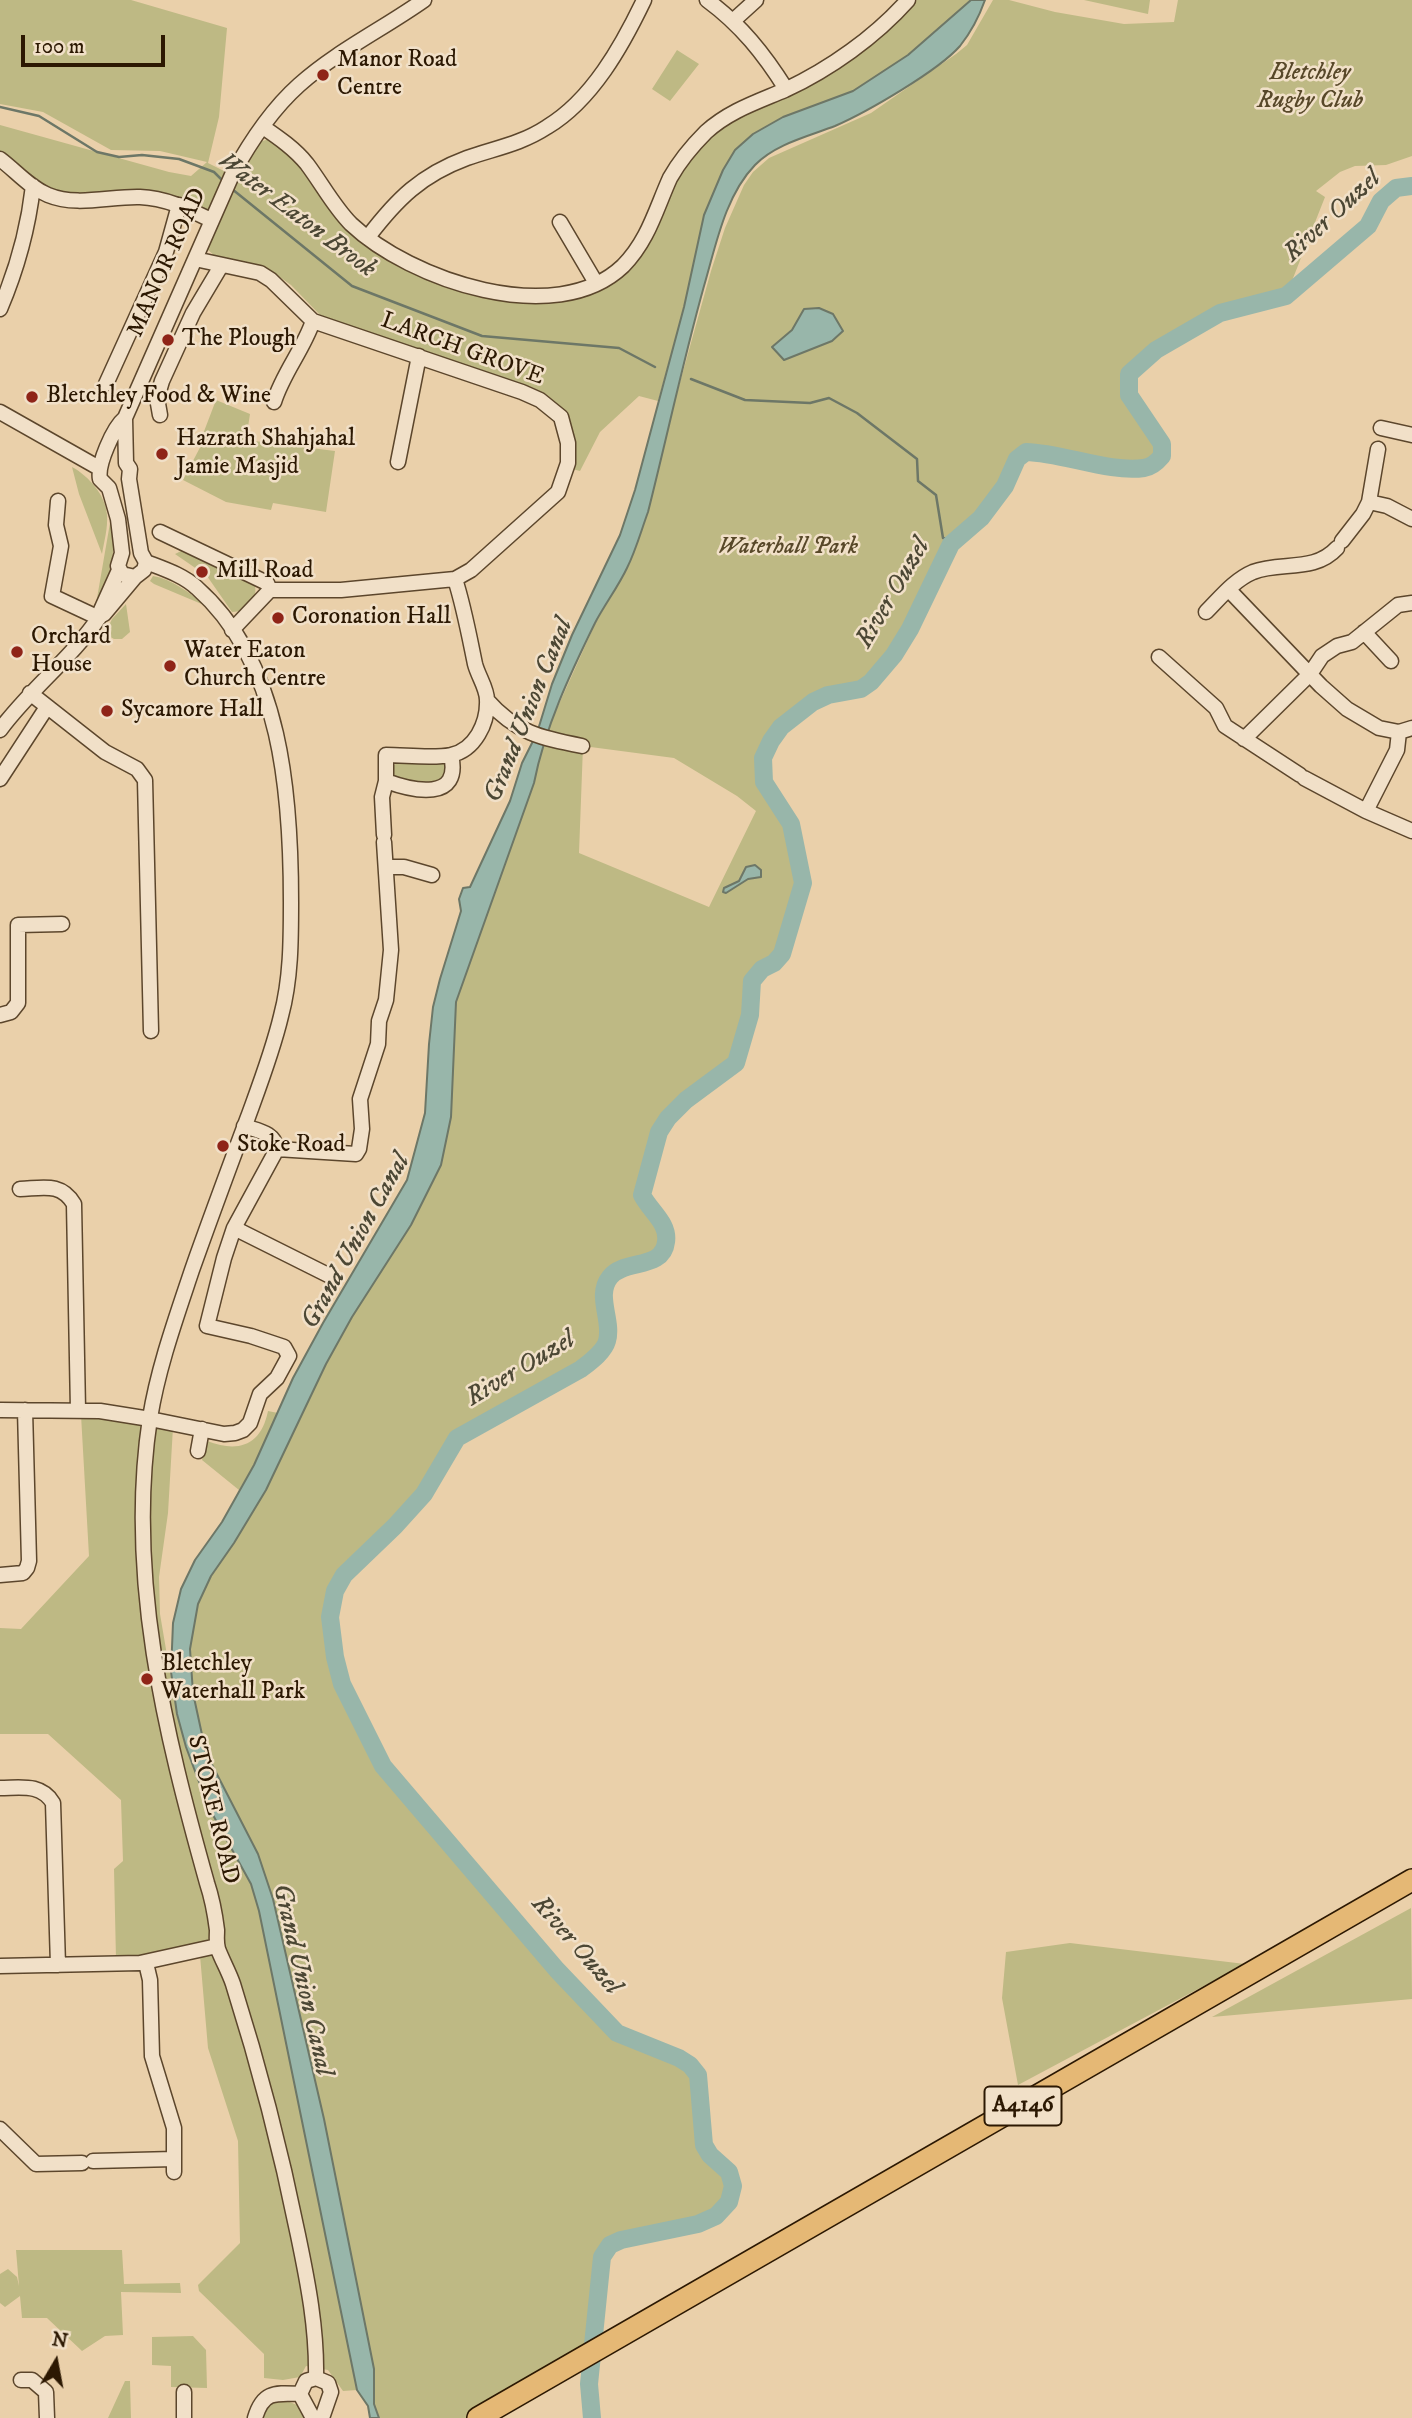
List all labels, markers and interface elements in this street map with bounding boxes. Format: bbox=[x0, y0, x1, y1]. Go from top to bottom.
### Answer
scale bar bbox=[24, 21, 168, 65]
text: 100 m bbox=[34, 34, 85, 60]
place label: Manor Road Centre bbox=[337, 47, 457, 103]
park label: Bletchley Rugby Club bbox=[1257, 60, 1363, 116]
marker: Manor Road Centre bbox=[315, 67, 331, 83]
water label: Water Eaton Brook bbox=[211, 146, 381, 286]
water label: River Ouzel bbox=[1278, 164, 1388, 270]
street label: MANOR ROAD bbox=[122, 184, 214, 342]
street label: LARCH GROVE bbox=[377, 307, 547, 393]
place label: The Plough bbox=[182, 326, 296, 354]
marker: The Plough bbox=[160, 332, 176, 348]
place label: Bletchley Food & Wine bbox=[46, 383, 271, 411]
marker: Bletchley Food & Wine bbox=[24, 389, 40, 405]
place label: Hazrath Shahjahal Jamie Masjid bbox=[176, 426, 355, 482]
marker: Hazrath Shahjahal Jamie Masjid bbox=[154, 446, 170, 462]
park label: Waterhall Park bbox=[718, 534, 858, 562]
water label: River Ouzel bbox=[850, 534, 938, 654]
place label: Mill Road bbox=[216, 558, 313, 586]
marker: Mill Road bbox=[194, 564, 210, 580]
place label: Coronation Hall bbox=[292, 604, 451, 632]
marker: Coronation Hall bbox=[270, 610, 286, 626]
water label: Grand Union Canal bbox=[479, 614, 581, 808]
place label: Orchard House bbox=[31, 624, 111, 680]
place label: Water Eaton Church Centre bbox=[184, 638, 326, 694]
marker: Orchard House bbox=[9, 644, 25, 660]
marker: Water Eaton Church Centre bbox=[162, 658, 178, 674]
place label: Sycamore Hall bbox=[121, 697, 263, 725]
marker: Sycamore Hall bbox=[99, 703, 115, 719]
place label: Stoke Road bbox=[237, 1132, 345, 1160]
marker: Stoke Road bbox=[215, 1138, 231, 1154]
water label: Grand Union Canal bbox=[296, 1149, 418, 1335]
water label: River Ouzel bbox=[461, 1325, 581, 1415]
place label: Bletchley Waterhall Park bbox=[161, 1651, 305, 1707]
marker: Bletchley Waterhall Park bbox=[139, 1671, 155, 1687]
street label: STOKE ROAD bbox=[180, 1733, 244, 1887]
water label: Grand Union Canal bbox=[264, 1881, 338, 2079]
water label: River Ouzel bbox=[523, 1890, 627, 2002]
road number: A4146 bbox=[984, 2086, 1062, 2126]
north arrow bbox=[21, 2327, 91, 2397]
text: N bbox=[50, 2328, 69, 2354]

